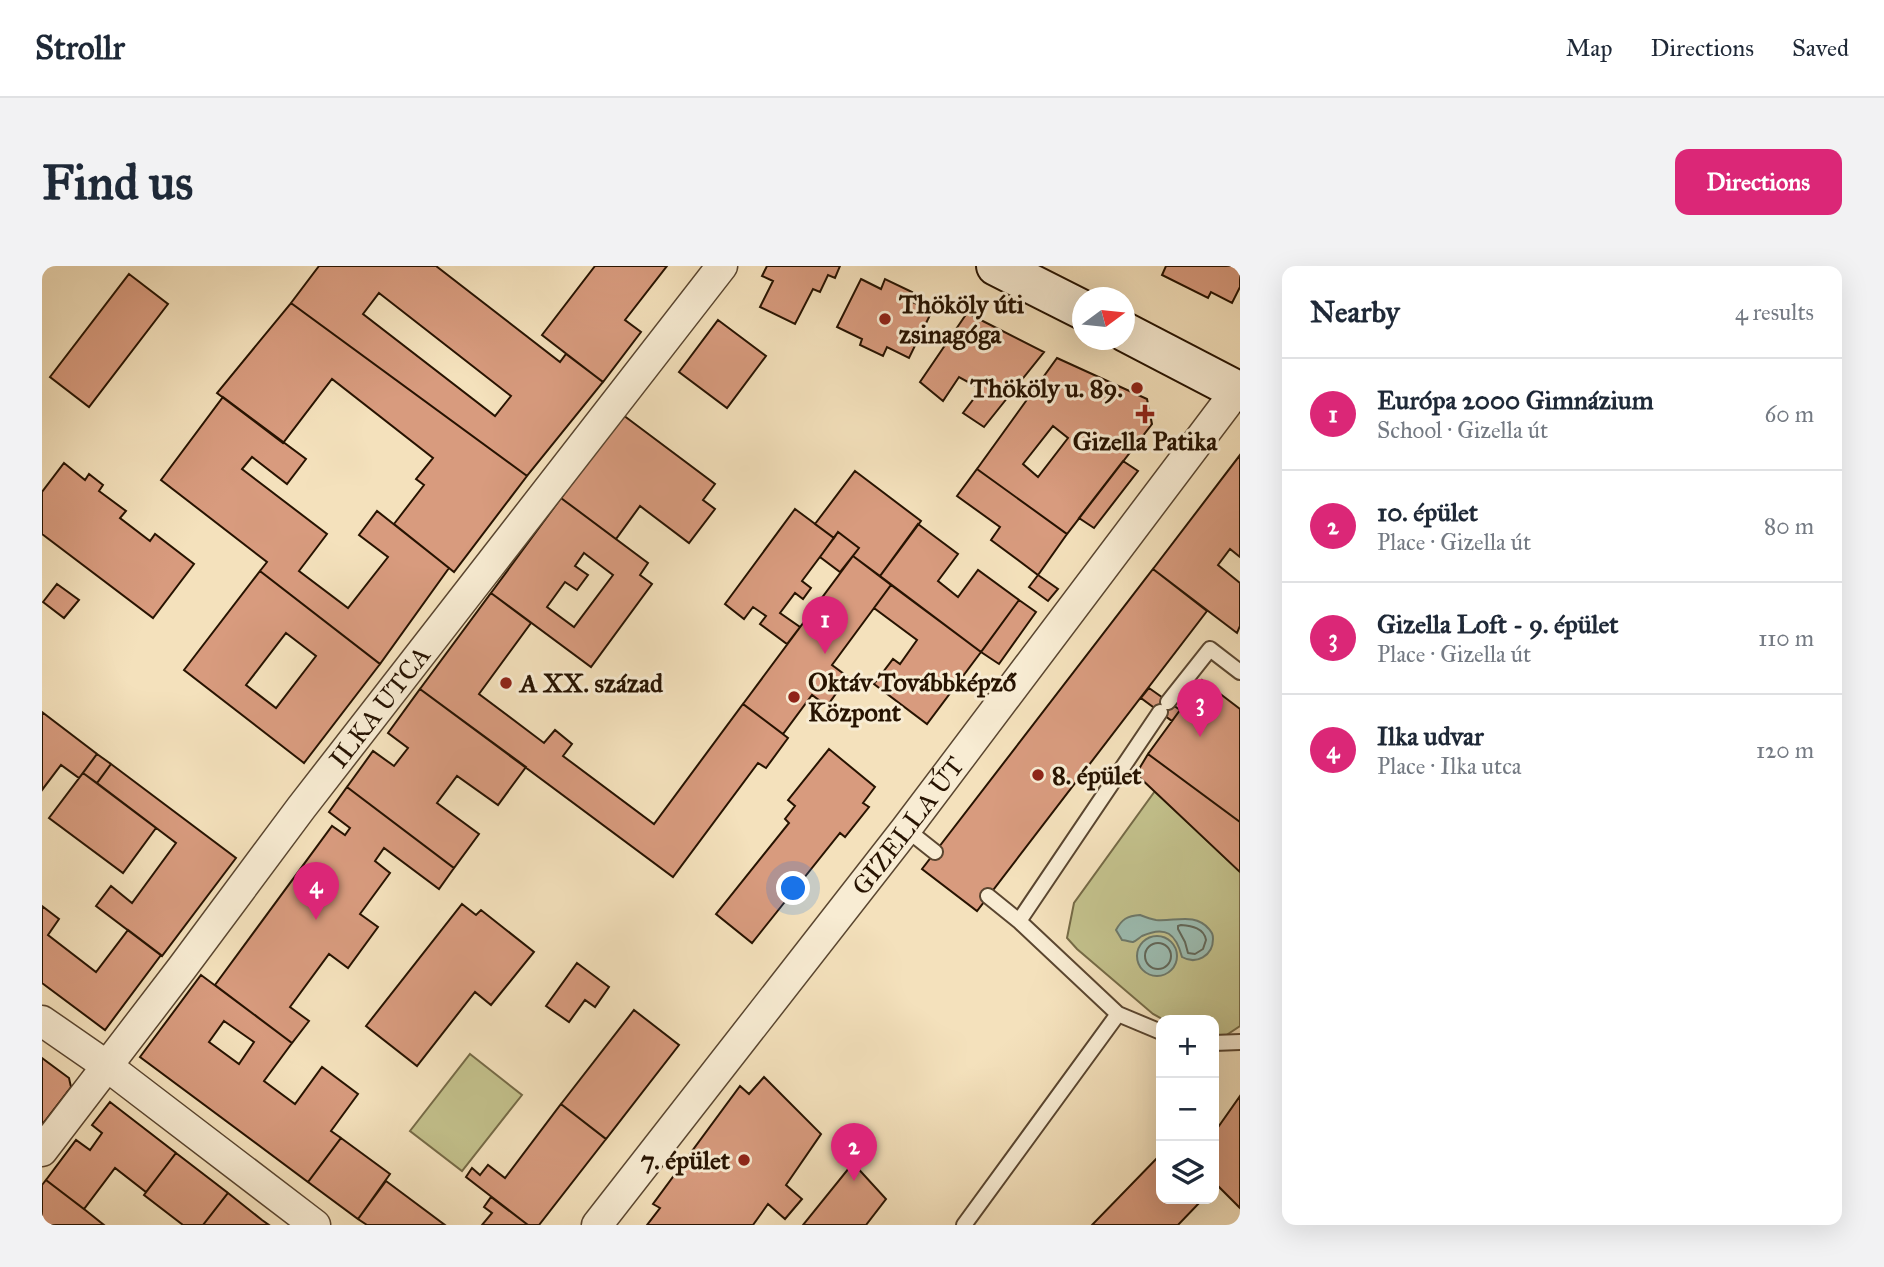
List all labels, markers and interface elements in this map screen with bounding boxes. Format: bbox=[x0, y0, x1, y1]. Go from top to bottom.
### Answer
text: Strollr bbox=[35, 28, 125, 68]
text: Map bbox=[1566, 33, 1613, 63]
text: Directions bbox=[1651, 33, 1754, 63]
text: Saved bbox=[1792, 33, 1849, 63]
button: Directions bbox=[1675, 149, 1842, 215]
text: Find us bbox=[42, 153, 193, 212]
north arrow bbox=[1072, 287, 1135, 350]
place label: Thököly úti zsinagóga bbox=[898, 288, 1025, 351]
text: Nearby bbox=[1310, 294, 1400, 330]
text: 4 results bbox=[1735, 298, 1814, 326]
marker: Thököly úti zsinagóga bbox=[877, 311, 893, 327]
place label: Thököly u. 89. bbox=[969, 372, 1123, 404]
marker: Thököly u. 89. bbox=[1129, 380, 1145, 396]
text: Európa 2000 Gimnázium bbox=[1377, 384, 1654, 416]
text: 1 bbox=[1328, 400, 1338, 428]
text: 60 m bbox=[1765, 400, 1814, 428]
marker: Gizella Patika bbox=[1137, 406, 1153, 422]
text: School · Gizella út bbox=[1377, 416, 1548, 444]
place label: Gizella Patika bbox=[1073, 425, 1218, 457]
text: 10. épület bbox=[1377, 496, 1478, 528]
text: 2 bbox=[1327, 512, 1339, 540]
text: 80 m bbox=[1764, 512, 1814, 540]
text: Place · Gizella út bbox=[1377, 528, 1531, 556]
pin: 1 bbox=[802, 596, 848, 654]
text: Gizella Loft - 9. épület bbox=[1377, 608, 1619, 640]
text: 3 bbox=[1328, 624, 1338, 652]
text: 110 m bbox=[1758, 624, 1814, 652]
street label: ILKA UTCA bbox=[322, 639, 437, 774]
text: Place · Gizella út bbox=[1377, 640, 1531, 668]
place label: Oktáv Továbbképző Központ bbox=[808, 666, 1017, 728]
place label: A XX. század bbox=[518, 667, 664, 699]
marker: A XX. század bbox=[498, 675, 514, 691]
pin: 3 bbox=[1177, 679, 1223, 737]
marker: Oktáv Továbbképző Központ bbox=[786, 689, 802, 705]
text: Ilka udvar bbox=[1377, 720, 1484, 752]
text: 4 bbox=[1327, 736, 1339, 764]
text: 120 m bbox=[1756, 736, 1814, 764]
street label: GIZELLA ÚT bbox=[845, 750, 971, 901]
text: Place · Ilka utca bbox=[1377, 752, 1522, 780]
place label: 8. épület bbox=[1052, 759, 1142, 791]
marker: 8. épület bbox=[1030, 767, 1046, 783]
pin: 4 bbox=[293, 862, 339, 920]
your location bbox=[776, 871, 810, 905]
map controls bbox=[1156, 1015, 1219, 1204]
button: + bbox=[1156, 1015, 1219, 1078]
button: − bbox=[1156, 1078, 1219, 1141]
pin: 2 bbox=[831, 1123, 877, 1181]
button: layers bbox=[1156, 1141, 1219, 1204]
place label: 7. épület bbox=[641, 1144, 731, 1176]
marker: 7. épület bbox=[736, 1152, 752, 1168]

